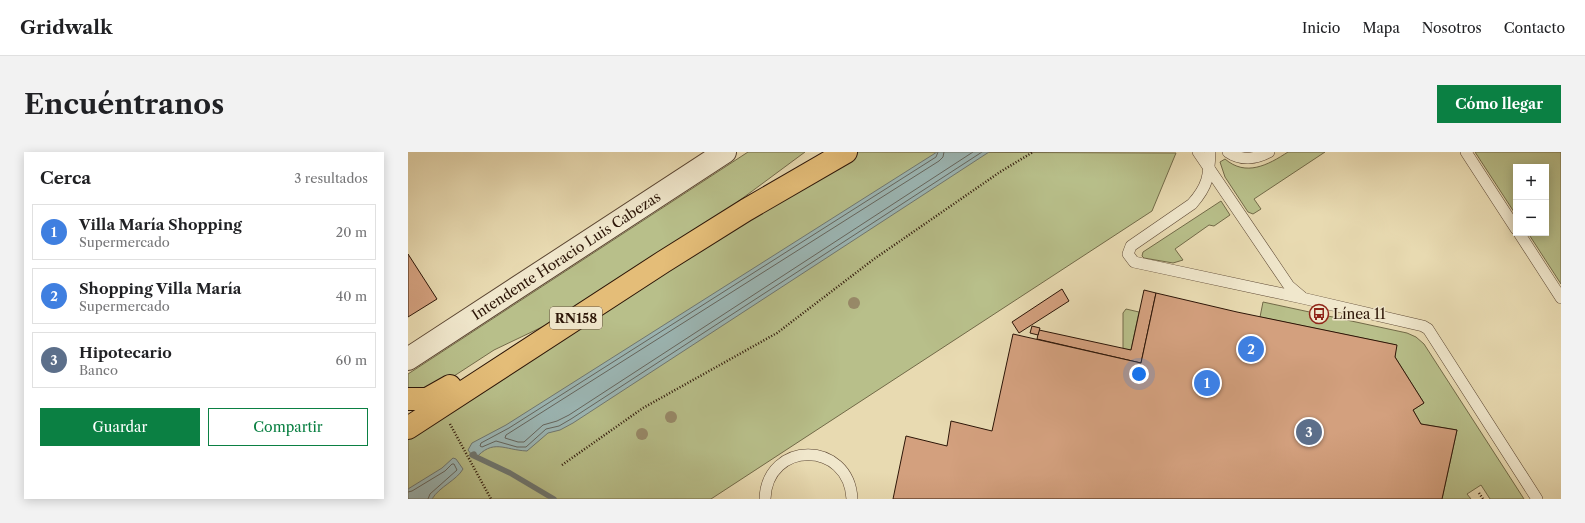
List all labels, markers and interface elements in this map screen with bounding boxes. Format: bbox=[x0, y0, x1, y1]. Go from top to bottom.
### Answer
text: Gridwalk bbox=[20, 16, 113, 39]
text: Inicio bbox=[1302, 19, 1340, 37]
text: Mapa bbox=[1362, 19, 1400, 37]
text: Nosotros bbox=[1422, 19, 1482, 37]
text: Contacto bbox=[1504, 19, 1565, 37]
button: Cómo llegar bbox=[1437, 85, 1561, 123]
text: Encuéntranos bbox=[24, 87, 224, 121]
map controls bbox=[1513, 164, 1549, 236]
button: + bbox=[1513, 164, 1549, 200]
text: Cerca bbox=[40, 168, 91, 188]
text: 3 resultados bbox=[294, 170, 368, 186]
street label: Intendente Horacio Luis Cabezas bbox=[468, 187, 664, 324]
button: − bbox=[1513, 200, 1549, 236]
text: Villa María Shopping bbox=[79, 215, 242, 234]
text: 1 bbox=[51, 224, 57, 240]
text: 20 m bbox=[336, 224, 367, 240]
text: Supermercado bbox=[79, 234, 170, 250]
text: Shopping Villa María bbox=[79, 279, 242, 298]
text: 2 bbox=[50, 288, 58, 304]
text: 40 m bbox=[336, 288, 367, 304]
text: Supermercado bbox=[79, 298, 170, 314]
bus stop icon: Línea 11 bbox=[1308, 303, 1330, 325]
place label: Línea 11 bbox=[1333, 305, 1386, 323]
road number: RN158 bbox=[550, 307, 602, 329]
pin: 2 bbox=[1238, 334, 1264, 364]
text: Hipotecario bbox=[79, 343, 172, 362]
text: 3 bbox=[50, 352, 58, 368]
text: 60 m bbox=[336, 352, 367, 368]
text: Banco bbox=[79, 362, 118, 378]
your location bbox=[1129, 364, 1149, 384]
pin: 1 bbox=[1194, 368, 1220, 398]
button: Guardar bbox=[40, 408, 200, 446]
button: Compartir bbox=[208, 408, 368, 446]
pin: 3 bbox=[1296, 417, 1322, 447]

